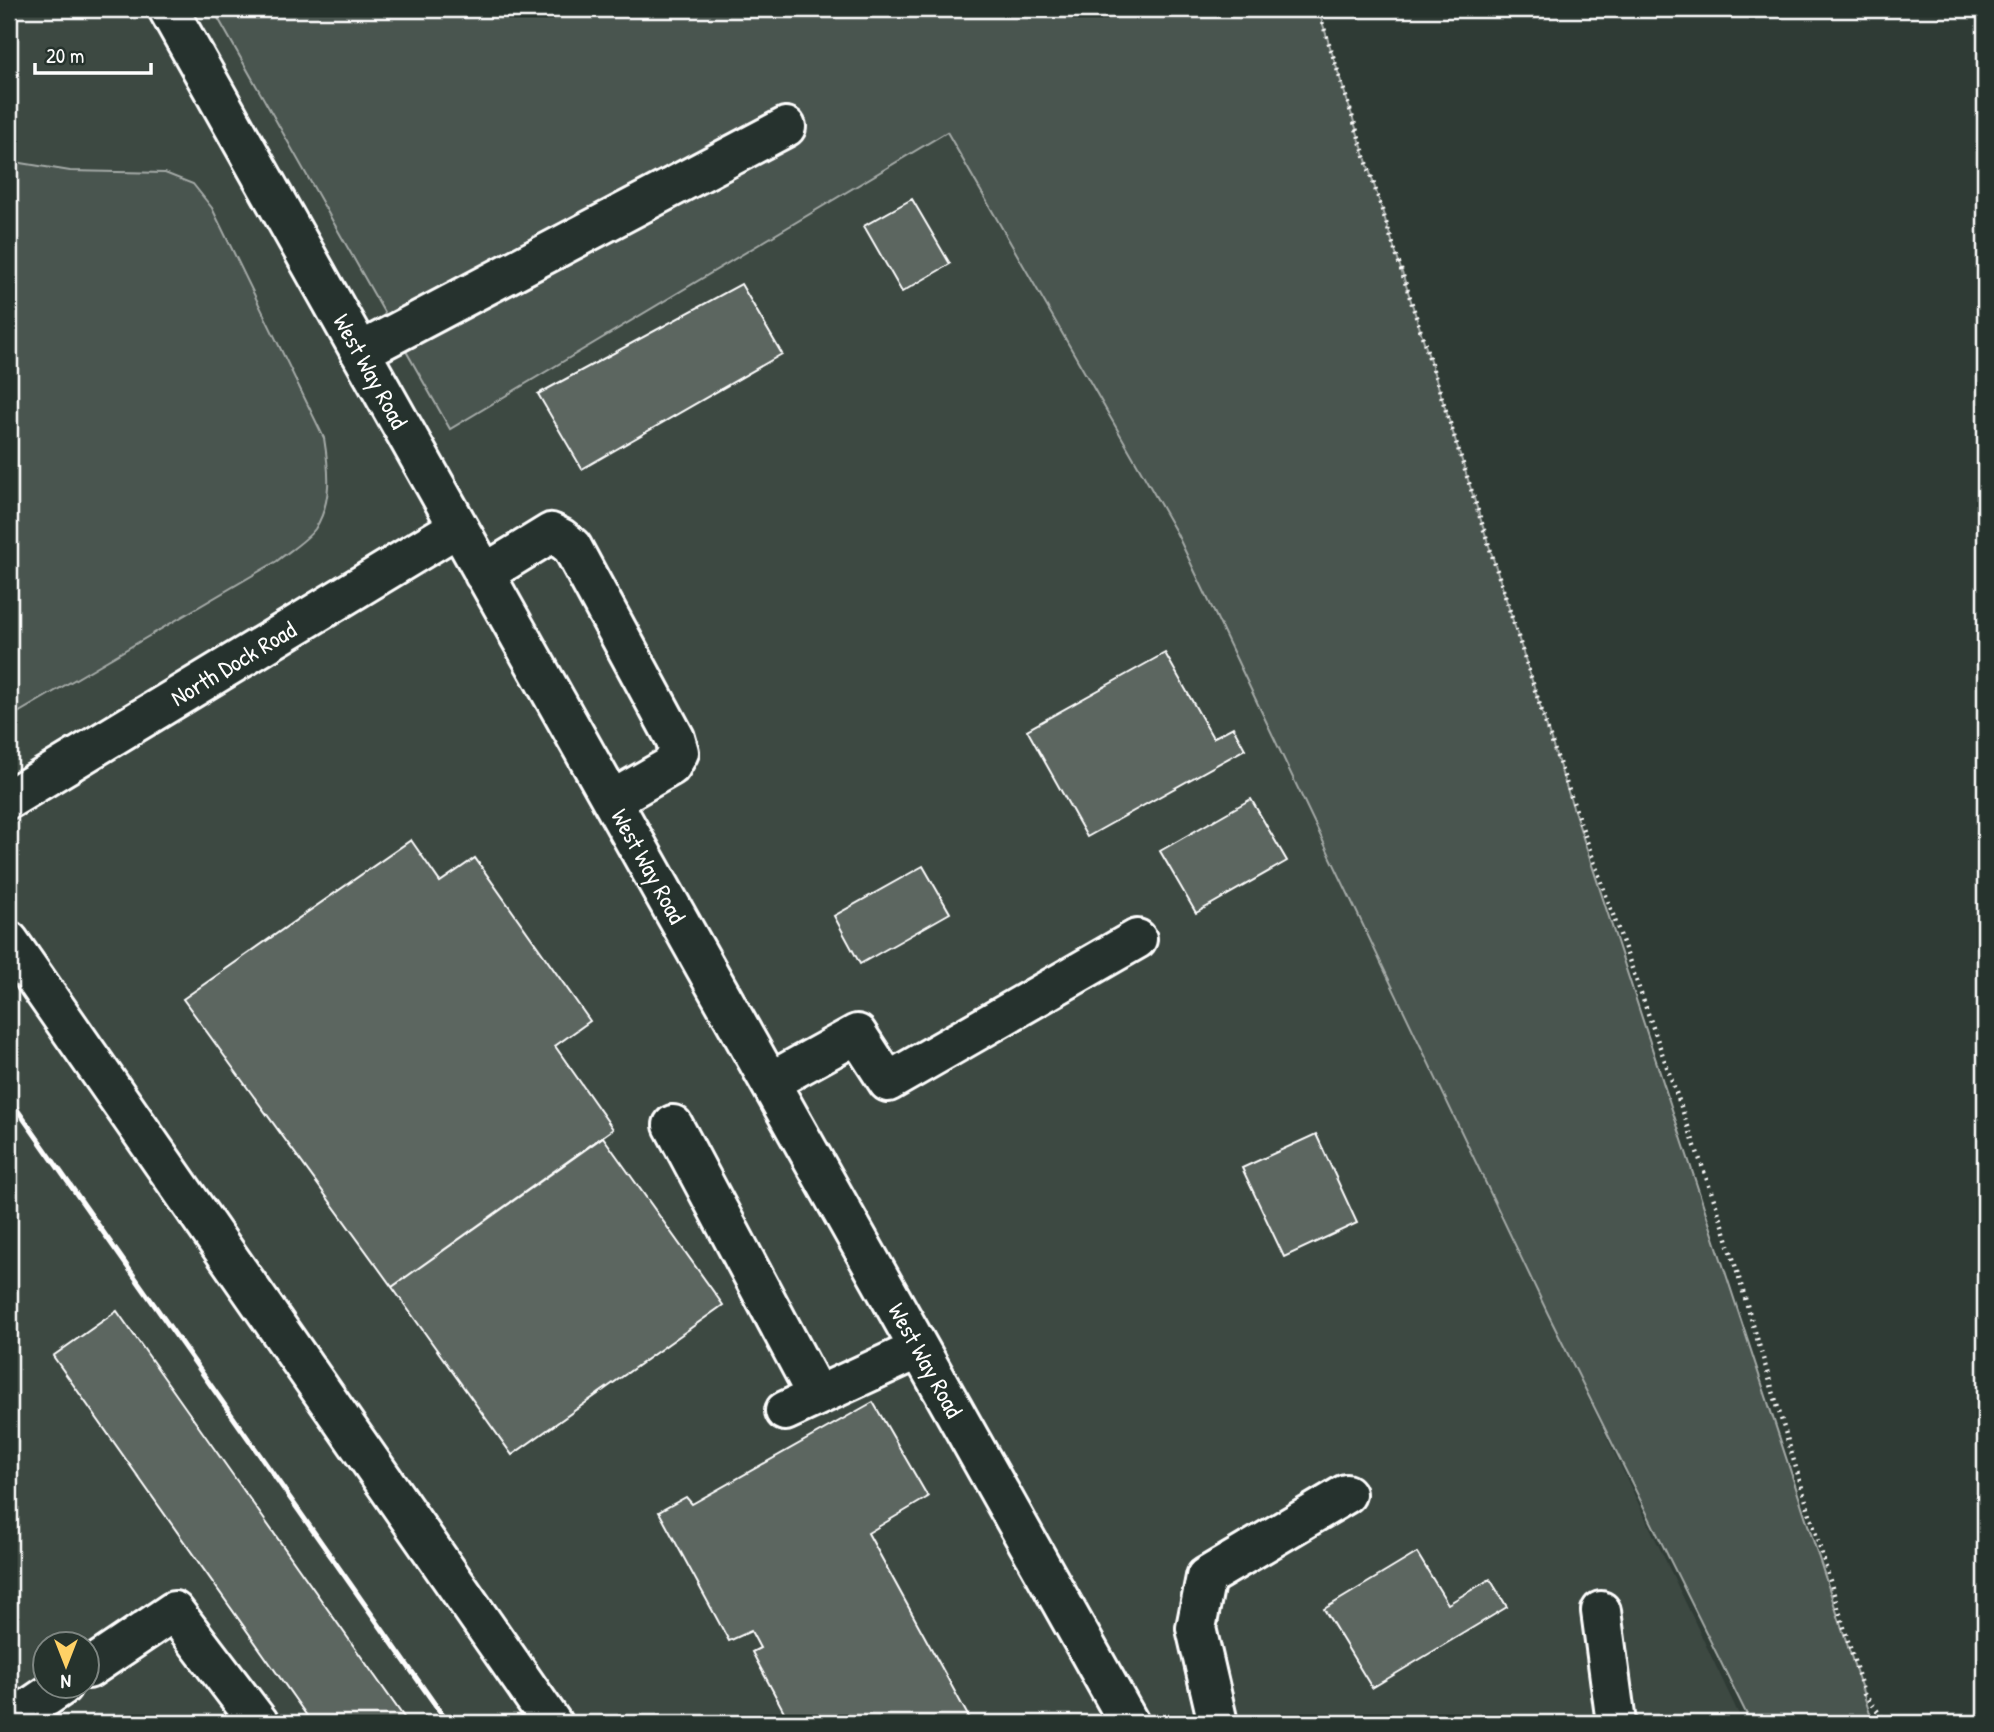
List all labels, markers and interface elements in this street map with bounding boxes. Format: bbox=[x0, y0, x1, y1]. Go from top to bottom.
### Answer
scale bar bbox=[35, 32, 150, 76]
text: 20 m bbox=[46, 41, 84, 70]
street label: West Way Road bbox=[326, 308, 416, 434]
street label: North Dock Road bbox=[164, 613, 302, 713]
street label: West Way Road bbox=[604, 803, 694, 929]
street label: West Way Road bbox=[881, 1297, 971, 1423]
north arrow bbox=[32, 1630, 102, 1700]
text: N bbox=[61, 1669, 71, 1695]

